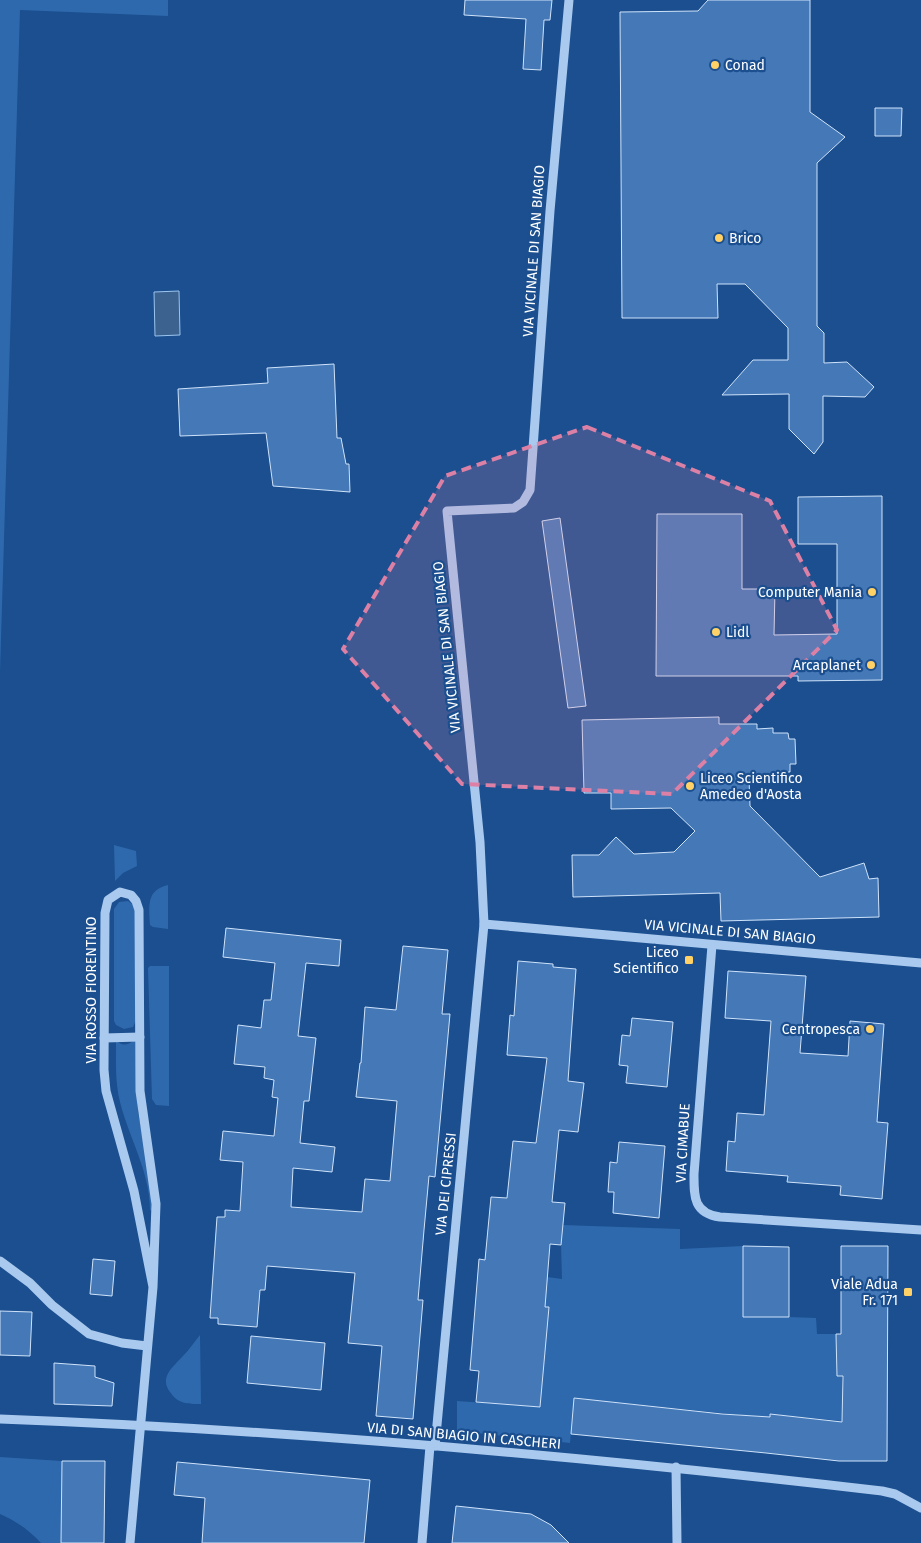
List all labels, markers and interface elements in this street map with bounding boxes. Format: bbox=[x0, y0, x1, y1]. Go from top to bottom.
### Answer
place label: Conad bbox=[725, 57, 765, 74]
marker: Conad bbox=[709, 59, 721, 71]
street label: VIA VICINALE DI SAN BIAGIO bbox=[520, 165, 548, 337]
place label: Brico bbox=[729, 230, 761, 247]
marker: Brico bbox=[713, 232, 725, 244]
street label: VIA VICINALE DI SAN BIAGIO bbox=[430, 560, 464, 734]
place label: Computer Mania bbox=[758, 584, 862, 601]
marker: Computer Mania bbox=[866, 586, 878, 598]
place label: Lidl bbox=[726, 624, 749, 641]
marker: Lidl bbox=[710, 626, 722, 638]
place label: Arcaplanet bbox=[793, 657, 862, 674]
marker: Arcaplanet bbox=[865, 659, 877, 671]
place label: Liceo Scientifico Amedeo d'Aosta bbox=[700, 770, 803, 803]
marker: Liceo Scientifico Amedeo d'Aosta bbox=[684, 780, 696, 792]
street label: VIA VICINALE DI SAN BIAGIO bbox=[644, 916, 816, 948]
street label: VIA ROSSO FIORENTINO bbox=[83, 917, 100, 1064]
place label: Liceo Scientifico bbox=[613, 944, 679, 977]
marker: Liceo Scientifico bbox=[683, 954, 695, 966]
place label: Centropesca bbox=[782, 1021, 860, 1038]
marker: Centropesca bbox=[864, 1023, 876, 1035]
street label: VIA CIMABUE bbox=[672, 1103, 694, 1183]
street label: VIA DEI CIPRESSI bbox=[432, 1132, 460, 1236]
place label: Viale Adua Fr. 171 bbox=[831, 1276, 898, 1309]
marker: Viale Adua Fr. 171 bbox=[902, 1286, 914, 1298]
street label: VIA DI SAN BIAGIO IN CASCHERI bbox=[366, 1419, 562, 1453]

